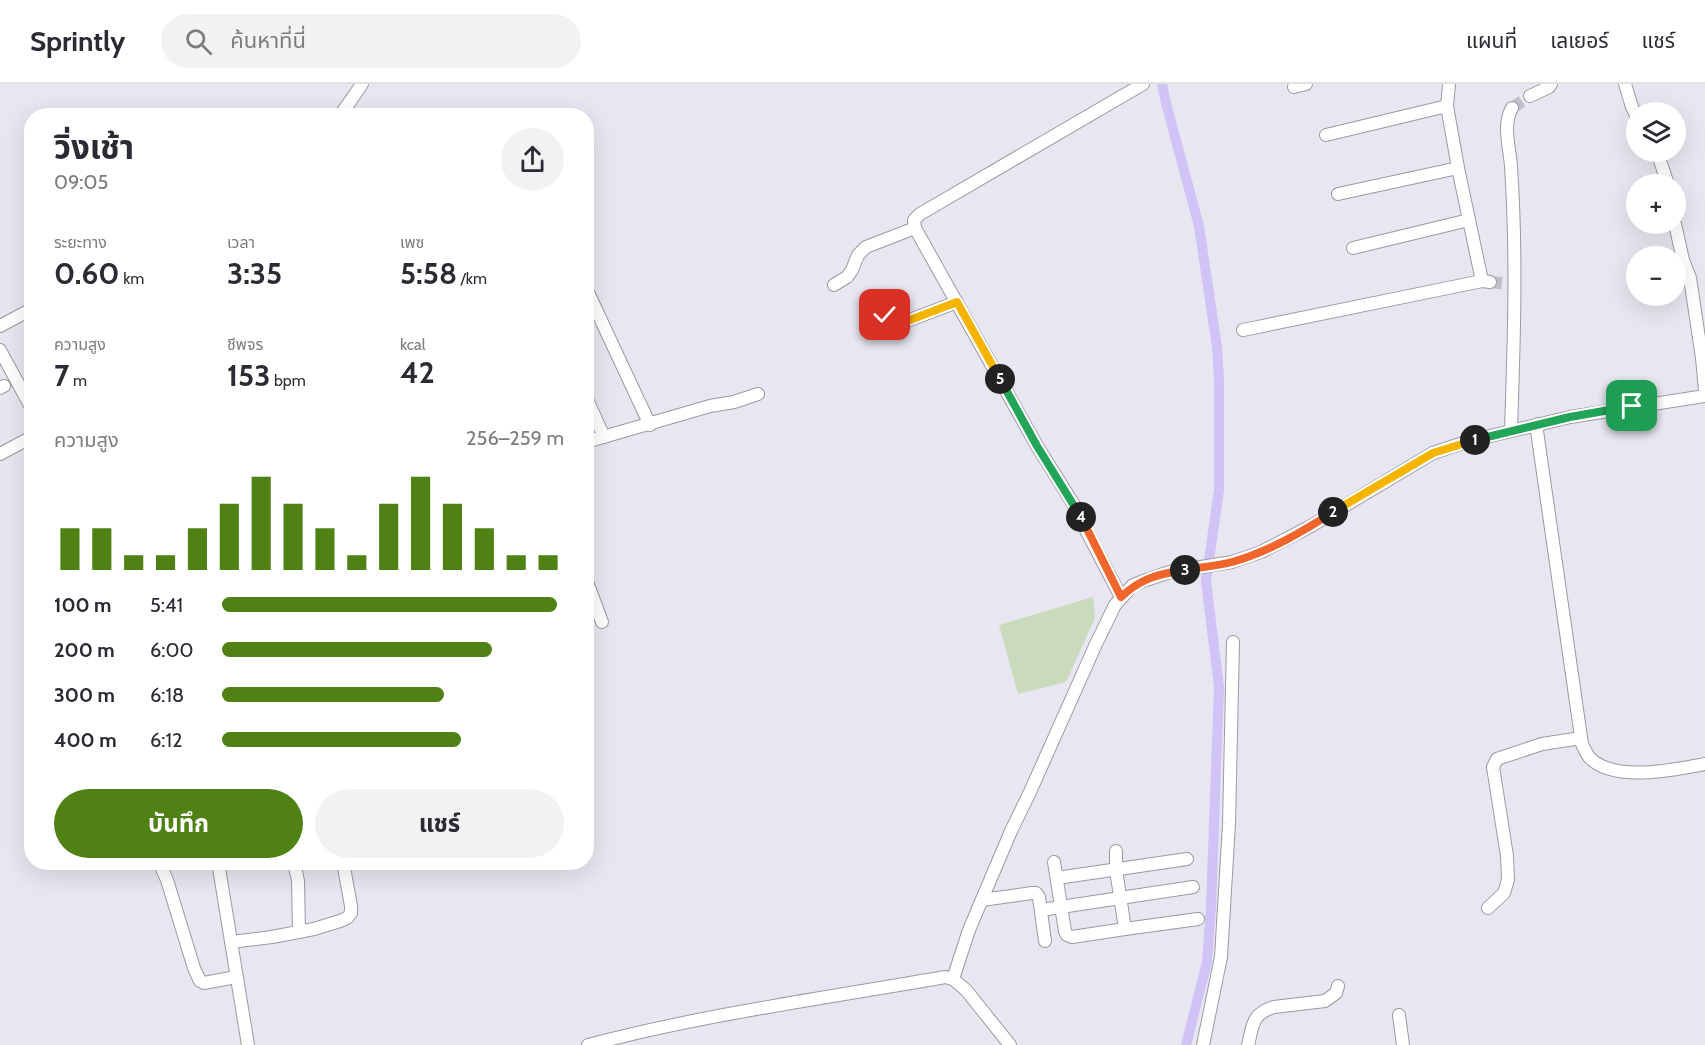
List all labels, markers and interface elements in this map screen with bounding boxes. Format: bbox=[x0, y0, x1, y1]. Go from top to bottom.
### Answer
search box bbox=[161, 14, 581, 68]
text: Sprintly bbox=[30, 24, 125, 58]
icon: search bbox=[182, 25, 215, 58]
text: ค้นหาที่นี่ bbox=[230, 27, 306, 54]
text: แผนที่ bbox=[1466, 28, 1517, 53]
text: เลเยอร์ bbox=[1550, 28, 1609, 53]
text: แชร์ bbox=[1642, 28, 1675, 53]
map controls bbox=[1626, 102, 1686, 306]
button: layers bbox=[1626, 102, 1686, 162]
text: วิ่งเช้า bbox=[54, 127, 134, 167]
button: share bbox=[501, 128, 564, 191]
text: 09:05 bbox=[54, 170, 108, 194]
button: + bbox=[1626, 174, 1686, 234]
text: ระยะทาง bbox=[54, 233, 107, 252]
text: เวลา bbox=[227, 233, 255, 252]
text: เพซ bbox=[400, 233, 424, 252]
button: − bbox=[1626, 246, 1686, 306]
text: 0.60 bbox=[54, 255, 120, 292]
text: 3:35 bbox=[227, 255, 282, 292]
text: 5:58 bbox=[400, 255, 457, 292]
text: km bbox=[120, 269, 144, 288]
text: /km bbox=[457, 269, 487, 288]
pin bbox=[859, 289, 910, 340]
icon: check bbox=[868, 298, 901, 331]
text: ความสูง bbox=[54, 335, 106, 354]
text: ชีพจร bbox=[227, 335, 263, 354]
text: kcal bbox=[400, 335, 426, 354]
text: 42 bbox=[400, 354, 435, 391]
text: 7 bbox=[54, 357, 69, 394]
text: 153 bbox=[227, 357, 270, 394]
pin: 5 bbox=[985, 364, 1015, 394]
text: 5 bbox=[996, 369, 1004, 388]
text: m bbox=[69, 371, 87, 390]
text: bpm bbox=[270, 371, 306, 390]
pin bbox=[1606, 380, 1657, 431]
icon: arrive bbox=[1615, 389, 1648, 422]
pin: 1 bbox=[1460, 425, 1490, 455]
text: 256–259 m bbox=[466, 426, 564, 450]
text: ความสูง bbox=[54, 428, 119, 452]
text: 1 bbox=[1472, 430, 1478, 449]
pin: 2 bbox=[1318, 497, 1348, 527]
pin: 4 bbox=[1066, 502, 1096, 532]
text: 2 bbox=[1329, 502, 1337, 521]
text: 4 bbox=[1076, 507, 1086, 526]
pin: 3 bbox=[1170, 555, 1200, 585]
text: 3 bbox=[1181, 560, 1189, 579]
text: 100 m bbox=[54, 593, 112, 617]
text: 5:41 bbox=[150, 593, 183, 617]
text: 200 m bbox=[54, 638, 115, 662]
text: 6:00 bbox=[150, 638, 193, 662]
text: 300 m bbox=[54, 683, 115, 707]
text: 6:18 bbox=[150, 683, 184, 707]
text: 400 m bbox=[54, 728, 117, 752]
text: 6:12 bbox=[150, 728, 183, 752]
button: บันทึก bbox=[54, 789, 303, 858]
button: แชร์ bbox=[315, 789, 564, 858]

